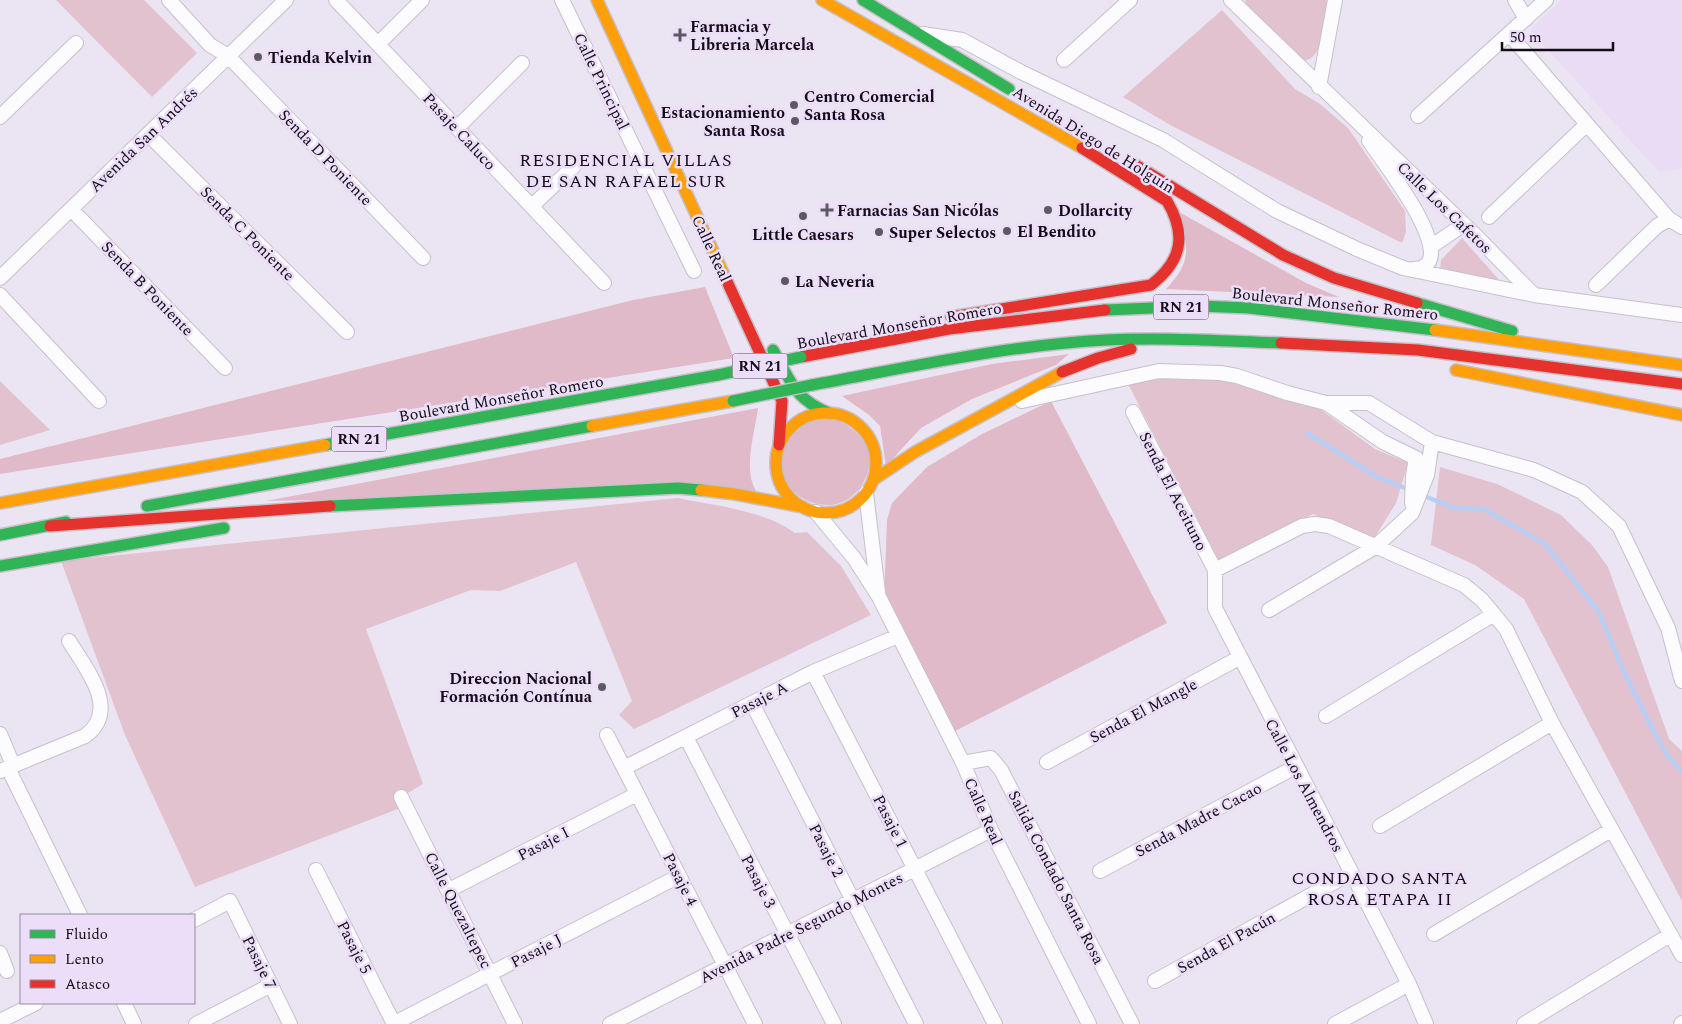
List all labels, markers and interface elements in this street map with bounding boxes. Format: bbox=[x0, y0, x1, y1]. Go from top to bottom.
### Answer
place label: Farmacia y Libreria Marcela bbox=[690, 15, 815, 57]
scale bar bbox=[1502, 20, 1613, 52]
text: 50 m bbox=[1510, 26, 1542, 49]
street label: Calle Principal bbox=[567, 29, 635, 134]
marker: Farmacia y Libreria Marcela bbox=[674, 29, 686, 41]
place label: Tienda Kelvin bbox=[268, 46, 372, 70]
marker: Tienda Kelvin bbox=[252, 51, 264, 63]
street label: Avenida Diego de Holguín bbox=[1008, 80, 1179, 200]
street label: Avenida San Andrés bbox=[84, 81, 203, 198]
place label: Centro Comercial Santa Rosa bbox=[804, 85, 935, 127]
street label: Pasaje Caluco bbox=[417, 87, 502, 176]
marker: Centro Comercial Santa Rosa bbox=[788, 99, 800, 111]
place label: Estacionamiento Santa Rosa bbox=[660, 101, 786, 143]
street label: Senda D Poniente bbox=[273, 104, 378, 211]
marker: Estacionamiento Santa Rosa bbox=[789, 115, 801, 127]
district label: RESIDENCIAL VILLAS DE SAN RAFAEL SUR bbox=[519, 147, 733, 195]
street label: Calle Los Cafetos bbox=[1391, 156, 1497, 259]
street label: Senda C Poniente bbox=[194, 181, 300, 287]
place label: Farnacias San Nicólas bbox=[837, 199, 999, 223]
place label: Dollarcity bbox=[1058, 199, 1133, 223]
marker: Farnacias San Nicólas bbox=[821, 204, 833, 216]
marker: Dollarcity bbox=[1042, 204, 1054, 216]
marker: Little Caesars bbox=[797, 210, 809, 222]
street label: Calle Real bbox=[685, 211, 737, 286]
place label: El Bendito bbox=[1017, 220, 1096, 244]
place label: Super Selectos bbox=[889, 221, 996, 245]
place label: Little Caesars bbox=[752, 223, 854, 247]
marker: El Bendito bbox=[1001, 225, 1013, 237]
marker: Super Selectos bbox=[873, 226, 885, 238]
street label: Senda B Poniente bbox=[95, 236, 199, 342]
place label: La Neveria bbox=[795, 270, 875, 294]
marker: La Neveria bbox=[779, 275, 791, 287]
street label: Boulevard Monseñor Romero bbox=[1230, 281, 1439, 327]
road number: RN 21 bbox=[1154, 294, 1208, 320]
street label: Boulevard Monseñor Romero bbox=[795, 296, 1003, 356]
road number: RN 21 bbox=[732, 354, 788, 378]
street label: Boulevard Monseñor Romero bbox=[397, 369, 605, 429]
road number: RN 21 bbox=[332, 426, 386, 452]
street label: Senda El Aceituno bbox=[1133, 428, 1213, 555]
place label: Direccion Nacional Formación Contínua bbox=[439, 667, 593, 709]
street label: Senda El Mangle bbox=[1085, 672, 1202, 749]
street label: Pasaje A bbox=[727, 675, 792, 724]
marker: Direccion Nacional Formación Contínua bbox=[596, 681, 608, 693]
street label: Calle Los Almendros bbox=[1259, 714, 1350, 857]
street label: Calle Real bbox=[958, 774, 1009, 849]
street label: Senda Madre Cacao bbox=[1131, 776, 1266, 863]
street label: Salida Condado Santa Rosa bbox=[1002, 786, 1111, 969]
street label: Pasaje 1 bbox=[866, 791, 914, 852]
street label: Pasaje 2 bbox=[802, 820, 850, 881]
street label: Pasaje I bbox=[513, 821, 574, 867]
street label: Calle Quezaltepec bbox=[418, 848, 498, 973]
street label: Pasaje 4 bbox=[656, 849, 704, 910]
street label: Pasaje 3 bbox=[734, 851, 782, 912]
district label: CONDADO SANTA ROSA ETAPA II bbox=[1291, 865, 1469, 913]
street label: Avenida Padre Segundo Montes bbox=[696, 866, 907, 990]
street label: Senda El Pacún bbox=[1173, 906, 1280, 980]
legend bbox=[20, 914, 195, 1004]
street label: Pasaje 5 bbox=[330, 917, 378, 978]
text: Fluido bbox=[65, 923, 108, 946]
street label: Pasaje J bbox=[506, 928, 567, 974]
street label: Pasaje 7 bbox=[236, 931, 282, 993]
text: Lento bbox=[65, 948, 104, 971]
text: Atasco bbox=[65, 973, 110, 996]

